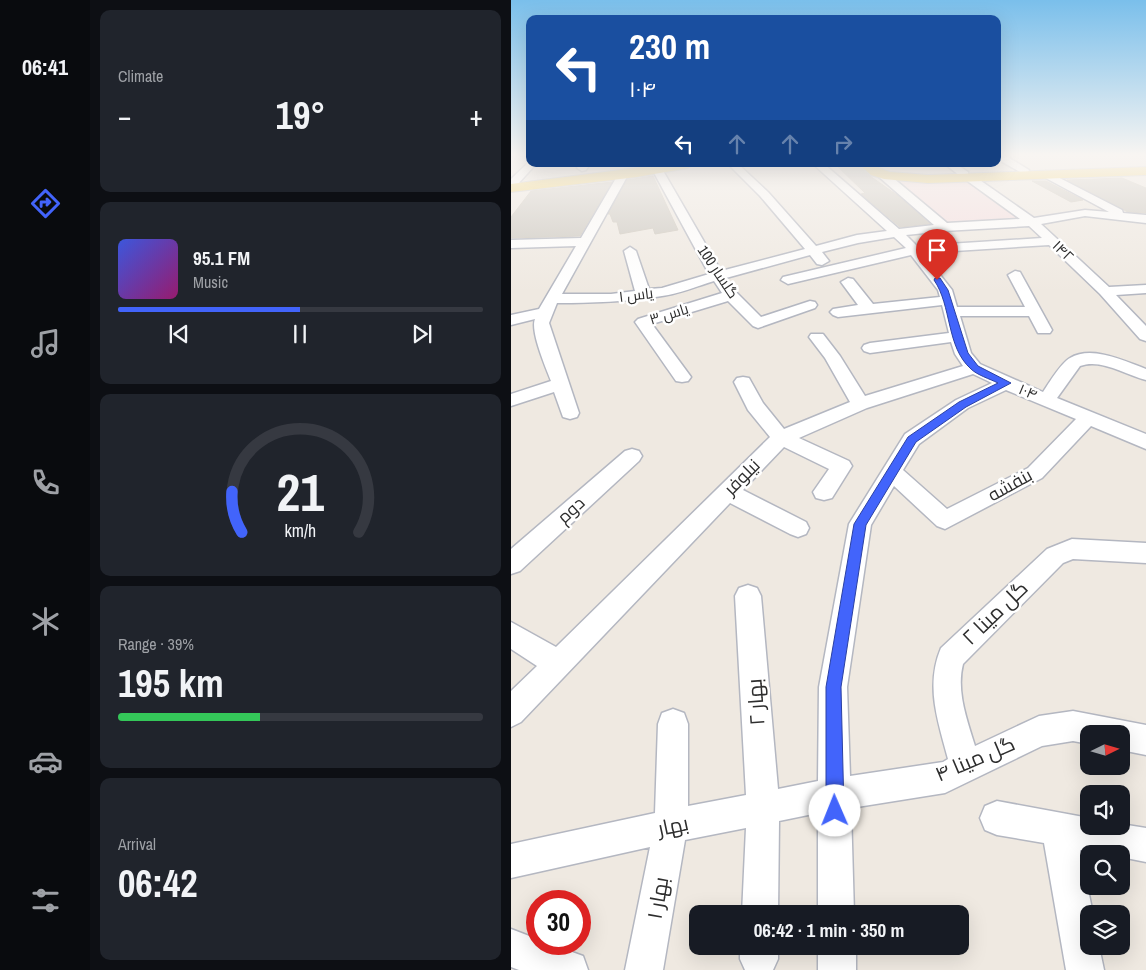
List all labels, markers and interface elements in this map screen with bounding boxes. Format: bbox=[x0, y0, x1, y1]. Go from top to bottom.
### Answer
text: 230 m bbox=[629, 23, 710, 70]
icon: left bbox=[546, 35, 611, 100]
text: 06:41 bbox=[22, 52, 68, 82]
text: Climate bbox=[118, 65, 163, 87]
text: ۱۰۴ bbox=[629, 74, 656, 104]
text: 19° bbox=[276, 90, 325, 141]
text: − bbox=[118, 97, 131, 135]
text: + bbox=[470, 97, 483, 135]
icon: left bbox=[670, 130, 698, 158]
icon: ahead bbox=[723, 130, 751, 158]
icon: ahead bbox=[776, 130, 804, 158]
icon: right bbox=[829, 130, 857, 158]
icon: directions bbox=[28, 186, 63, 221]
pin bbox=[916, 229, 958, 280]
street label: ۱۴۲ bbox=[1048, 235, 1079, 266]
icon: arrive bbox=[923, 236, 951, 264]
street label: گلسار 100 bbox=[693, 241, 744, 302]
text: 95.1 FM bbox=[193, 245, 250, 271]
text: Music bbox=[193, 271, 228, 293]
street label: یاس ۱ bbox=[617, 282, 654, 307]
street label: یاس ۳ bbox=[647, 298, 691, 329]
icon: previous bbox=[165, 320, 193, 348]
icon: pause bbox=[286, 320, 314, 348]
icon: next bbox=[408, 320, 436, 348]
icon: music bbox=[28, 326, 63, 361]
street label: ۱۰۴ bbox=[1016, 378, 1041, 405]
street label: نیلوفر bbox=[717, 453, 765, 501]
text: 21 bbox=[277, 457, 324, 527]
street label: بنفشه bbox=[983, 462, 1037, 507]
icon: phone bbox=[28, 465, 63, 500]
street label: دوم bbox=[551, 490, 590, 529]
text: km/h bbox=[285, 519, 316, 543]
street label: گل مینا ۲ bbox=[955, 574, 1034, 651]
icon: climate bbox=[28, 604, 63, 639]
text: Range · 39% bbox=[118, 633, 194, 655]
text: 195 km bbox=[118, 658, 224, 709]
street label: بهار ۲ bbox=[739, 678, 772, 727]
north arrow bbox=[1080, 725, 1130, 775]
map controls bbox=[1080, 725, 1130, 955]
street label: گل مینا ۴ bbox=[930, 729, 1019, 788]
icon: car bbox=[28, 744, 63, 779]
position arrow bbox=[808, 784, 860, 836]
button: sound bbox=[1080, 785, 1130, 835]
street label: بهار bbox=[654, 808, 691, 843]
text: Arrival bbox=[118, 833, 156, 855]
button: search bbox=[1080, 845, 1130, 895]
text: 06:42 bbox=[118, 858, 198, 909]
street label: بهار ۱ bbox=[640, 874, 675, 921]
icon: filters bbox=[28, 883, 63, 918]
speed limit sign: 30 bbox=[526, 890, 591, 955]
button: layers bbox=[1080, 905, 1130, 955]
text: 06:42 · 1 min · 350 m bbox=[754, 917, 904, 943]

